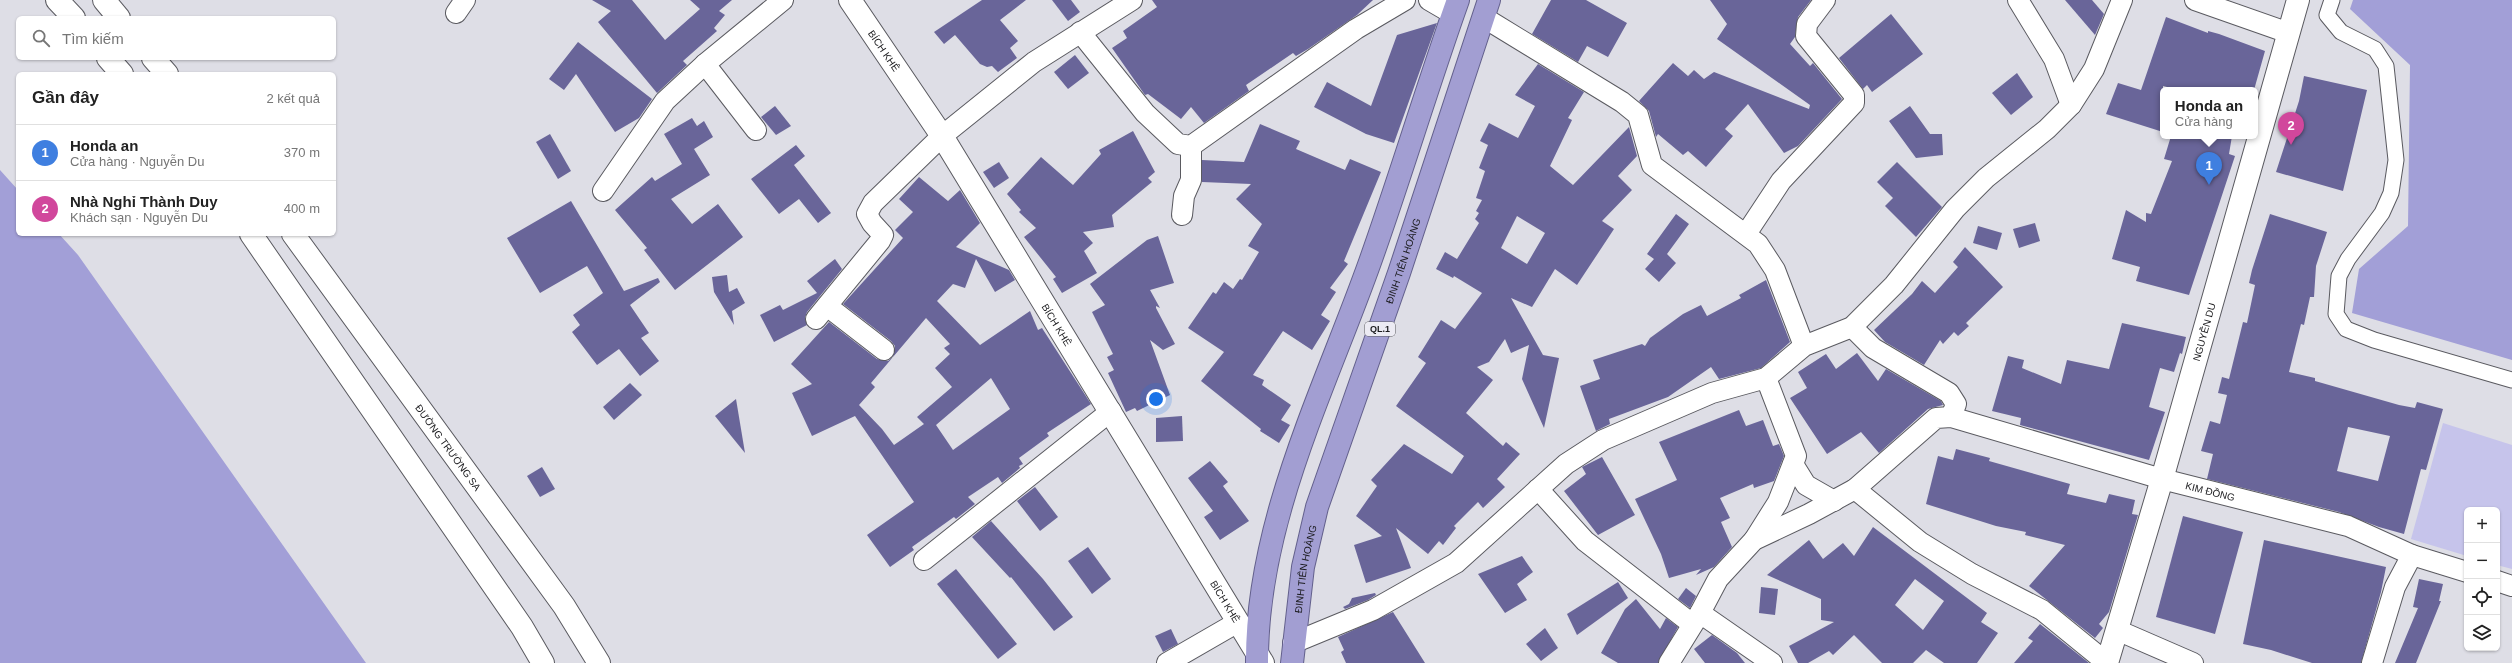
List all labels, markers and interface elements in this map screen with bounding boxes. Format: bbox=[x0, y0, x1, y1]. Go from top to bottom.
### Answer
search box bbox=[16, 16, 336, 60]
icon: search bbox=[30, 27, 52, 49]
street label: BÍCH KHÊ bbox=[866, 28, 903, 74]
text: Tìm kiếm bbox=[62, 30, 124, 47]
popup bbox=[2160, 87, 2258, 139]
text: Gần đây bbox=[32, 88, 99, 107]
text: 2 kết quả bbox=[267, 91, 320, 106]
text: Honda an bbox=[2175, 97, 2243, 114]
pin: 2 bbox=[2278, 112, 2304, 145]
text: Cửa hàng bbox=[2175, 114, 2233, 129]
text: Honda an bbox=[70, 137, 138, 154]
text: 1 bbox=[41, 145, 49, 160]
text: 370 m bbox=[284, 145, 320, 160]
pin: 1 bbox=[2196, 152, 2222, 185]
text: Cửa hàng · Nguyễn Du bbox=[70, 154, 204, 169]
text: Nhà Nghỉ Thành Duy bbox=[70, 193, 218, 210]
text: 2 bbox=[41, 201, 49, 216]
text: 400 m bbox=[284, 201, 320, 216]
text: Khách sạn · Nguyễn Du bbox=[70, 210, 208, 225]
street label: ĐINH TIÊN HOÀNG bbox=[1384, 217, 1423, 305]
street label: BÍCH KHÊ bbox=[1039, 302, 1074, 348]
street label: NGUYỄN DU bbox=[2191, 302, 2218, 362]
road number: QL.1 bbox=[1365, 322, 1395, 336]
your location bbox=[1146, 389, 1166, 409]
street label: ĐƯỜNG TRƯỜNG SA bbox=[413, 403, 483, 493]
street label: KIM ĐỒNG bbox=[2184, 480, 2236, 503]
map controls bbox=[2464, 507, 2500, 651]
button: + bbox=[2464, 507, 2500, 543]
street label: ĐINH TIÊN HOÀNG bbox=[1293, 524, 1319, 614]
button: − bbox=[2464, 543, 2500, 579]
street label: BÍCH KHÊ bbox=[1208, 578, 1243, 625]
button: locate bbox=[2464, 579, 2500, 615]
button: layers bbox=[2464, 615, 2500, 651]

